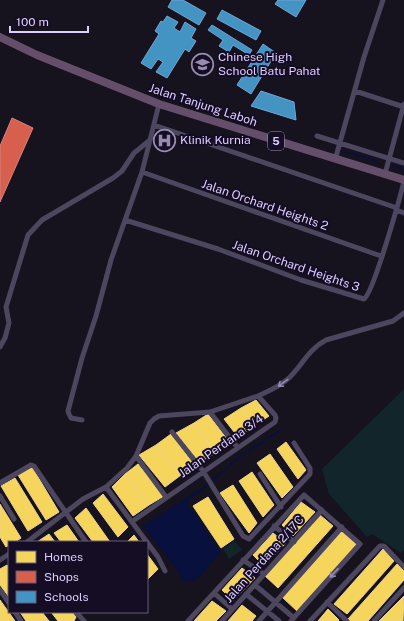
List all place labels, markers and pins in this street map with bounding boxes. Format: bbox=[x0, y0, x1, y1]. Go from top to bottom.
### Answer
place label: Chinese High School Batu Pahat bbox=[218, 50, 321, 78]
school or university icon: Chinese High School Batu Pahat bbox=[189, 51, 215, 77]
hospital icon: Klinik Kurnia bbox=[151, 127, 177, 153]
place label: Klinik Kurnia bbox=[180, 133, 251, 147]

